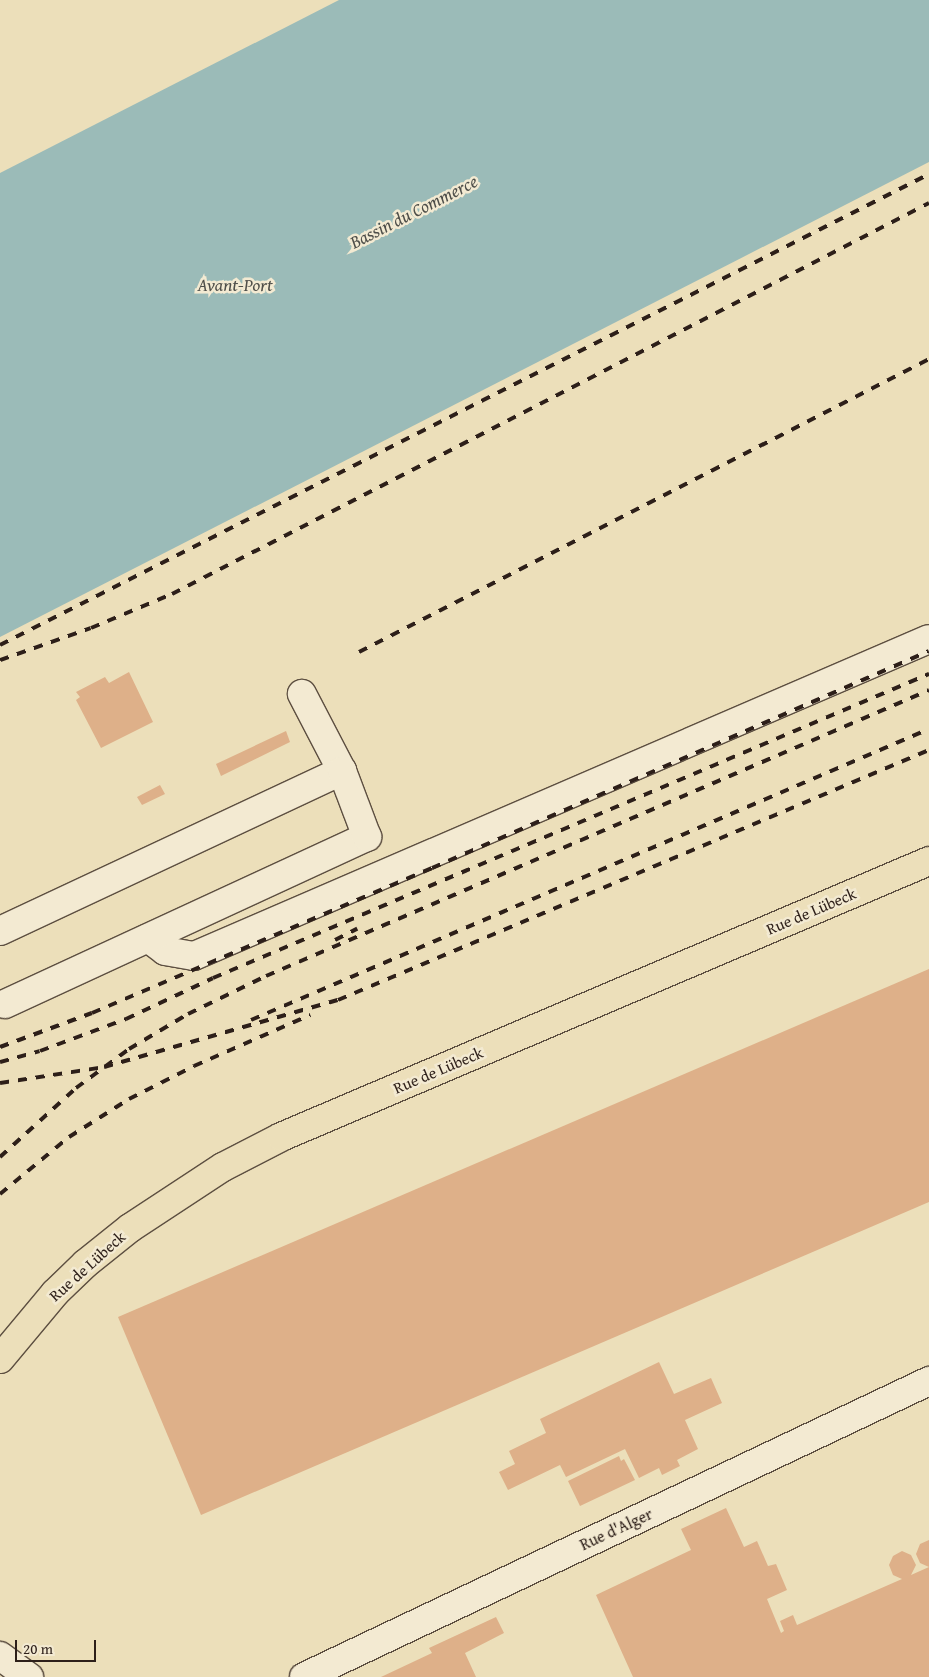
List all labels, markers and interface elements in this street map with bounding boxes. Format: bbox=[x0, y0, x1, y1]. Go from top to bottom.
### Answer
water label: Bassin du Commerce bbox=[347, 171, 481, 253]
water label: Avant-Port bbox=[197, 274, 273, 296]
street label: Rue de Lübeck bbox=[763, 883, 859, 939]
street label: Rue de Lübeck bbox=[390, 1042, 486, 1098]
street label: Rue de Lübeck bbox=[45, 1227, 129, 1305]
street label: Rue d'Alger bbox=[577, 1504, 655, 1554]
scale bar bbox=[18, 1630, 99, 1662]
text: 20 m bbox=[23, 1638, 53, 1659]

